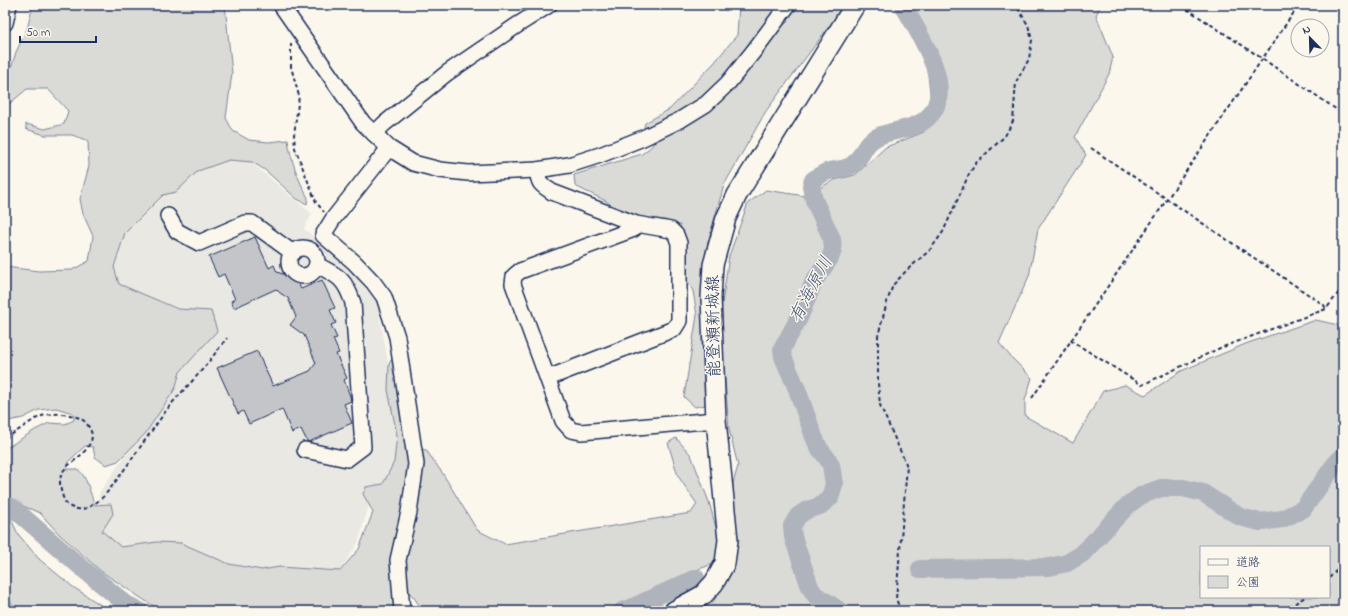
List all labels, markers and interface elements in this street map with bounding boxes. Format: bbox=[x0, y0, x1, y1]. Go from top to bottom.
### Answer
scale bar bbox=[20, 18, 96, 44]
north arrow bbox=[1290, 18, 1330, 58]
text: N bbox=[1300, 21, 1313, 39]
text: 50 m bbox=[26, 24, 50, 42]
water label: 有海原川 bbox=[784, 252, 840, 328]
street label: 能登瀬新城線 bbox=[701, 275, 727, 377]
legend bbox=[1200, 546, 1330, 598]
text: 道路 bbox=[1236, 554, 1260, 572]
text: 公園 bbox=[1236, 574, 1260, 592]

